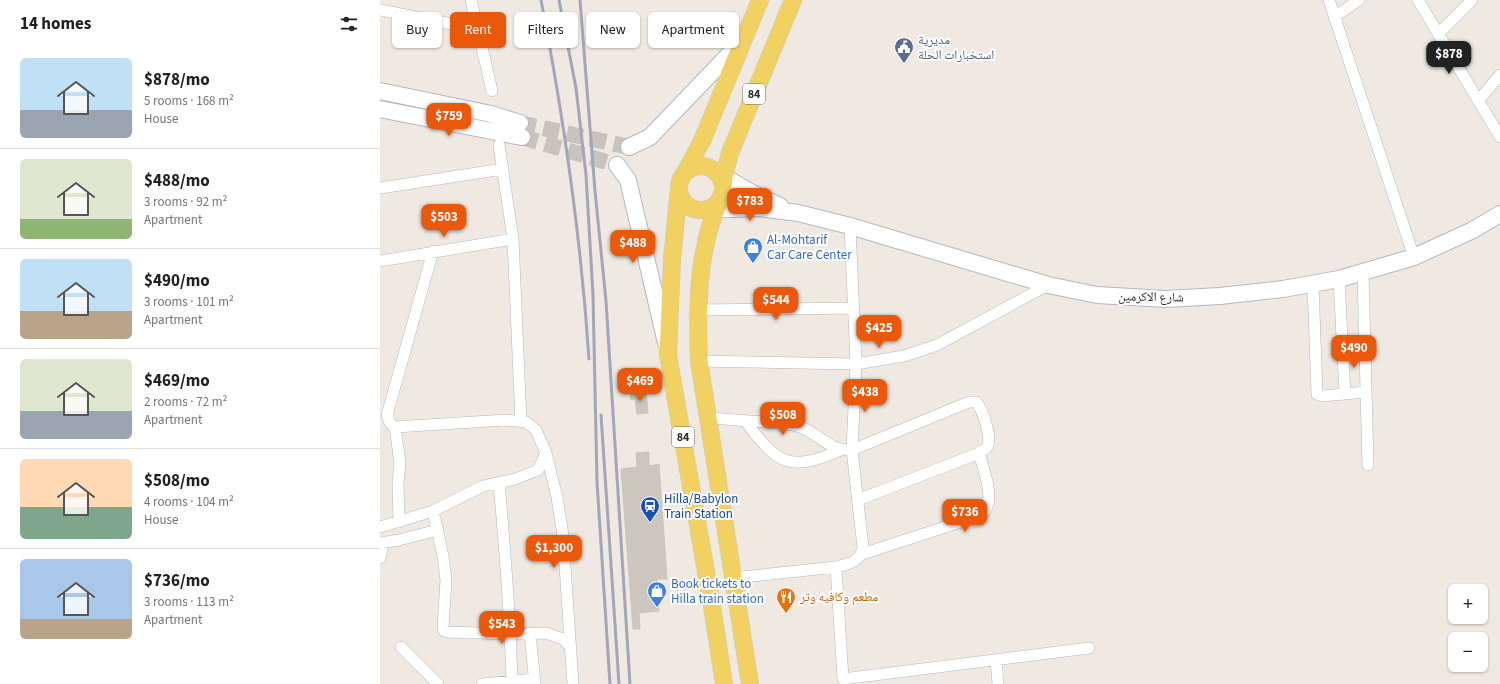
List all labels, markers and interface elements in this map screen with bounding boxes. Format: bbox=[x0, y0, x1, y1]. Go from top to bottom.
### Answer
text: 14 homes bbox=[20, 12, 91, 36]
chip: Buy bbox=[392, 12, 442, 48]
chip: Rent bbox=[450, 12, 506, 48]
chip: Filters bbox=[514, 12, 578, 48]
chip: New bbox=[586, 12, 640, 48]
chip: Apartment bbox=[648, 12, 739, 48]
icon: filters bbox=[338, 13, 360, 35]
place label: مديرية استخبارات الحلة bbox=[918, 31, 994, 64]
public building icon: مديرية استخبارات الحلة bbox=[893, 36, 915, 64]
pin: $878 bbox=[1425, 41, 1473, 75]
text: $878 bbox=[1435, 45, 1463, 63]
text: $878/mo bbox=[144, 68, 210, 92]
icon: home bbox=[52, 74, 100, 122]
road number: 84 bbox=[743, 84, 765, 104]
text: 5 rooms · 168 m² bbox=[144, 92, 234, 110]
pin: $759 bbox=[425, 103, 473, 137]
text: $759 bbox=[435, 107, 463, 125]
text: House bbox=[144, 110, 179, 128]
text: $488/mo bbox=[144, 169, 210, 193]
icon: home bbox=[52, 175, 100, 223]
pin: $783 bbox=[726, 188, 774, 222]
text: $783 bbox=[736, 192, 764, 210]
text: 3 rooms · 92 m² bbox=[144, 193, 227, 211]
pin: $503 bbox=[420, 204, 468, 238]
text: $503 bbox=[430, 208, 458, 226]
text: Apartment bbox=[144, 211, 202, 229]
pin: $488 bbox=[609, 230, 657, 264]
place label: Al-Mohtarif Car Care Center bbox=[767, 231, 852, 264]
text: $488 bbox=[619, 234, 647, 252]
shop icon: Al-Mohtarif Car Care Center bbox=[742, 236, 764, 264]
text: $490/mo bbox=[144, 269, 210, 293]
icon: home bbox=[52, 275, 100, 323]
pin: $544 bbox=[752, 287, 800, 321]
street label: شارع الاكرمين bbox=[1118, 287, 1184, 307]
text: $544 bbox=[762, 291, 790, 309]
text: 3 rooms · 101 m² bbox=[144, 293, 234, 311]
text: Apartment bbox=[144, 311, 202, 329]
pin: $425 bbox=[855, 315, 903, 349]
text: $425 bbox=[865, 319, 893, 337]
pin: $490 bbox=[1330, 335, 1378, 369]
text: $490 bbox=[1340, 339, 1368, 357]
pin: $469 bbox=[616, 368, 664, 402]
text: $469/mo bbox=[144, 369, 210, 393]
text: $469 bbox=[626, 372, 654, 390]
icon: home bbox=[52, 375, 100, 423]
pin: $438 bbox=[841, 379, 889, 413]
text: $438 bbox=[851, 383, 879, 401]
text: 2 rooms · 72 m² bbox=[144, 393, 227, 411]
pin: $508 bbox=[759, 402, 807, 436]
text: $508 bbox=[769, 406, 797, 424]
text: Apartment bbox=[144, 411, 202, 429]
road number: 84 bbox=[672, 427, 694, 447]
text: $508/mo bbox=[144, 469, 210, 493]
icon: home bbox=[52, 475, 100, 523]
place label: Hilla/Babylon Train Station bbox=[664, 490, 738, 523]
text: 4 rooms · 104 m² bbox=[144, 493, 234, 511]
station icon: Hilla/Babylon Train Station bbox=[639, 495, 661, 523]
pin: $736 bbox=[941, 499, 989, 533]
text: $736 bbox=[951, 503, 979, 521]
text: House bbox=[144, 511, 179, 529]
pin: $1,300 bbox=[521, 535, 587, 569]
text: $1,300 bbox=[535, 539, 573, 557]
text: $736/mo bbox=[144, 569, 210, 593]
icon: home bbox=[52, 575, 100, 623]
place label: Book tickets to Hilla train station bbox=[671, 575, 764, 608]
shop icon: Book tickets to Hilla train station bbox=[646, 580, 668, 608]
map controls bbox=[1448, 584, 1488, 672]
button: + bbox=[1448, 584, 1488, 624]
restaurant icon: مطعم وكافيه وتر bbox=[775, 586, 797, 614]
place label: مطعم وكافيه وتر bbox=[799, 588, 878, 606]
text: 3 rooms · 113 m² bbox=[144, 593, 234, 611]
text: Apartment bbox=[144, 611, 202, 629]
pin: $543 bbox=[478, 611, 526, 645]
text: $543 bbox=[488, 615, 516, 633]
button: − bbox=[1448, 632, 1488, 672]

